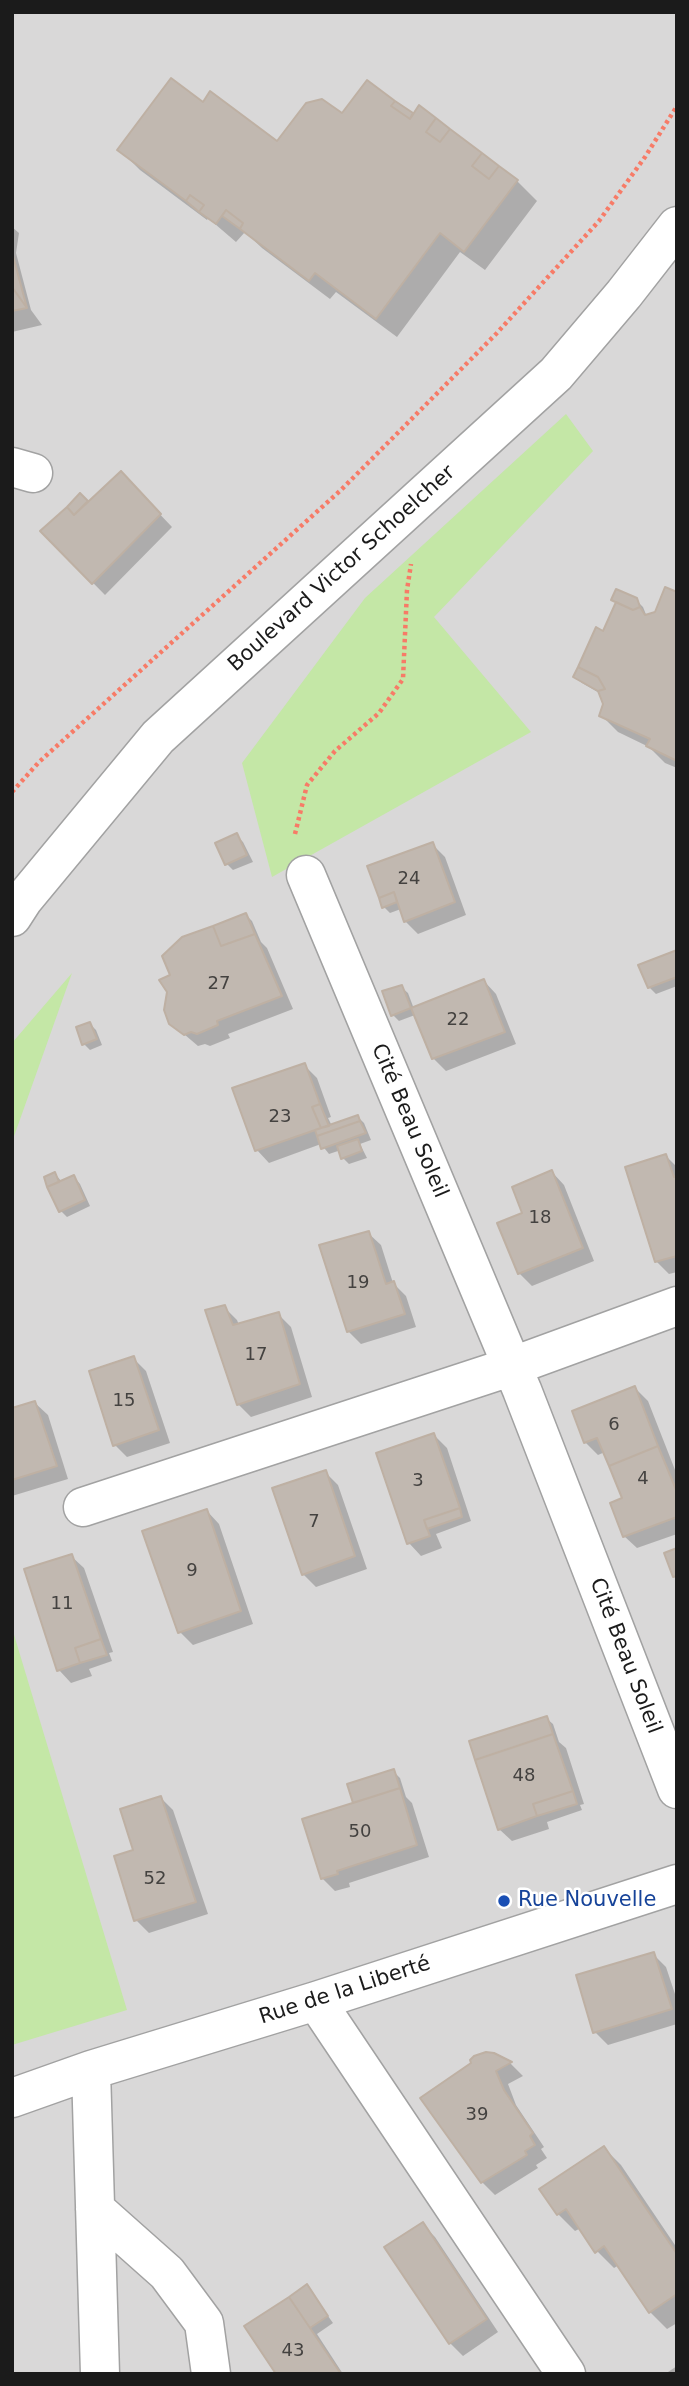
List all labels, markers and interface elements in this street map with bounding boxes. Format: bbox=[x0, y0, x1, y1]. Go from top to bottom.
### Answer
street label: Boulevard Victor Schoelcher bbox=[223, 460, 461, 678]
house number: 24 bbox=[398, 868, 420, 890]
house number: 27 bbox=[208, 973, 230, 995]
house number: 22 bbox=[447, 1009, 469, 1031]
street label: Cité Beau Soleil bbox=[365, 1040, 453, 1202]
house number: 23 bbox=[269, 1106, 291, 1128]
house number: 18 bbox=[529, 1207, 551, 1229]
house number: 19 bbox=[347, 1272, 369, 1294]
house number: 17 bbox=[245, 1344, 267, 1366]
house number: 15 bbox=[113, 1390, 135, 1412]
house number: 6 bbox=[608, 1414, 620, 1436]
house number: 4 bbox=[637, 1468, 649, 1490]
house number: 3 bbox=[412, 1470, 424, 1492]
house number: 7 bbox=[308, 1511, 320, 1533]
house number: 9 bbox=[186, 1560, 198, 1582]
street label: Cité Beau Soleil bbox=[584, 1574, 666, 1738]
house number: 11 bbox=[51, 1593, 73, 1615]
house number: 48 bbox=[513, 1765, 535, 1787]
house number: 50 bbox=[349, 1821, 371, 1843]
house number: 52 bbox=[144, 1868, 166, 1890]
place label: Rue Nouvelle bbox=[518, 1888, 656, 1914]
marker: Rue Nouvelle bbox=[496, 1893, 512, 1909]
street label: Rue de la Liberté bbox=[256, 1951, 434, 2031]
house number: 39 bbox=[466, 2104, 488, 2126]
house number: 43 bbox=[282, 2340, 304, 2362]

